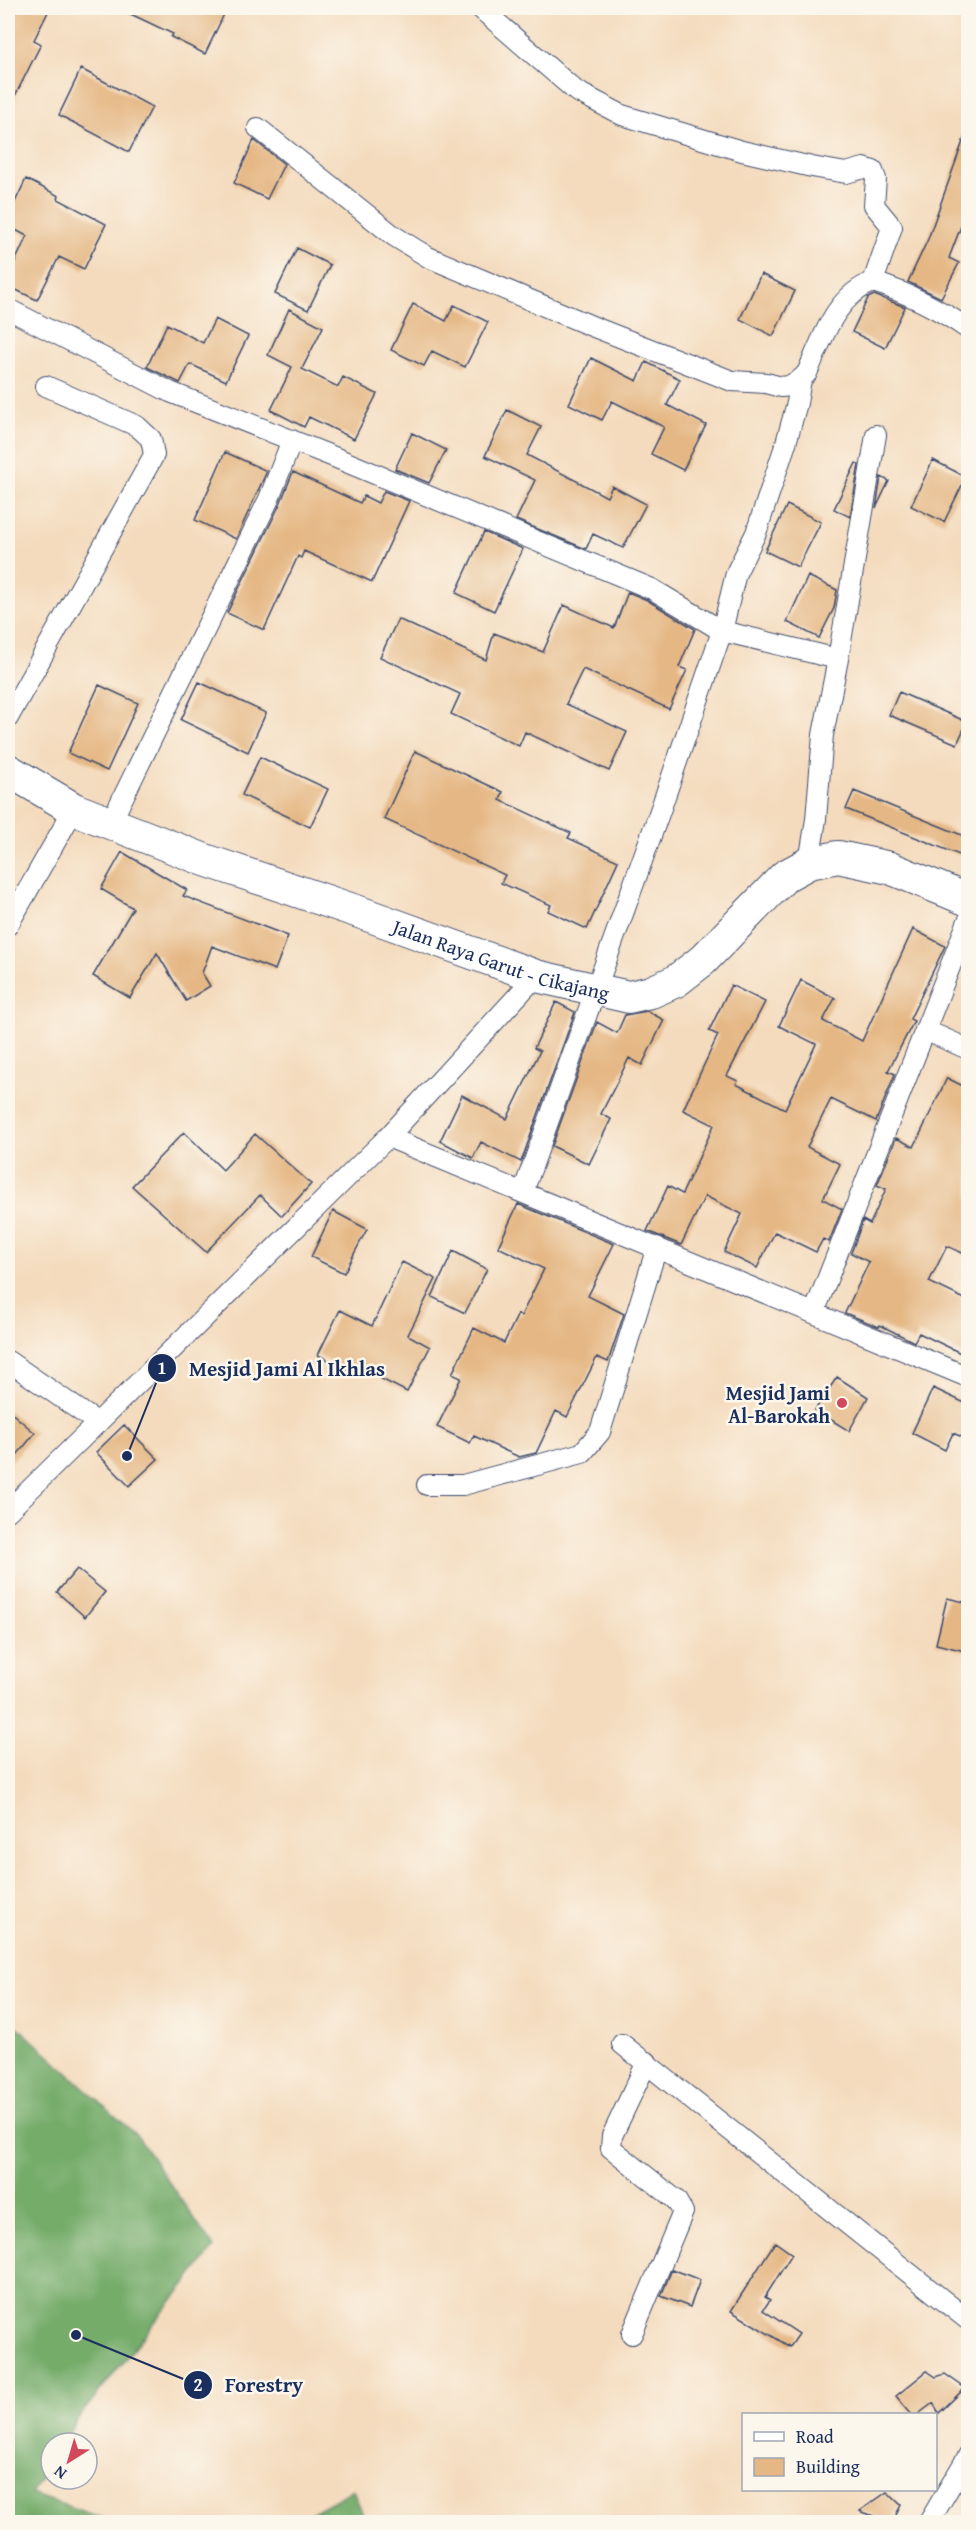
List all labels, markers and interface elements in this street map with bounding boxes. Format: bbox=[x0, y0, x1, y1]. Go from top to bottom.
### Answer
street label: Jalan Raya Garut - Cikajang bbox=[386, 910, 612, 1007]
callout: Mesjid Jami Al Ikhlas bbox=[147, 1349, 397, 1388]
text: Mesjid Jami Al Ikhlas bbox=[189, 1353, 385, 1384]
text: 1 bbox=[157, 1354, 167, 1381]
place label: Mesjid Jami Al-Barokah bbox=[726, 1378, 830, 1430]
marker: Mesjid Jami Al-Barokah bbox=[835, 1396, 849, 1410]
callout: Forestry bbox=[183, 2365, 315, 2404]
text: Forestry bbox=[225, 2369, 303, 2400]
text: 2 bbox=[193, 2371, 203, 2398]
legend bbox=[742, 2413, 937, 2491]
text: Road bbox=[796, 2423, 834, 2450]
north arrow bbox=[39, 2431, 99, 2491]
text: Building bbox=[796, 2453, 860, 2480]
text: N bbox=[48, 2460, 71, 2486]

